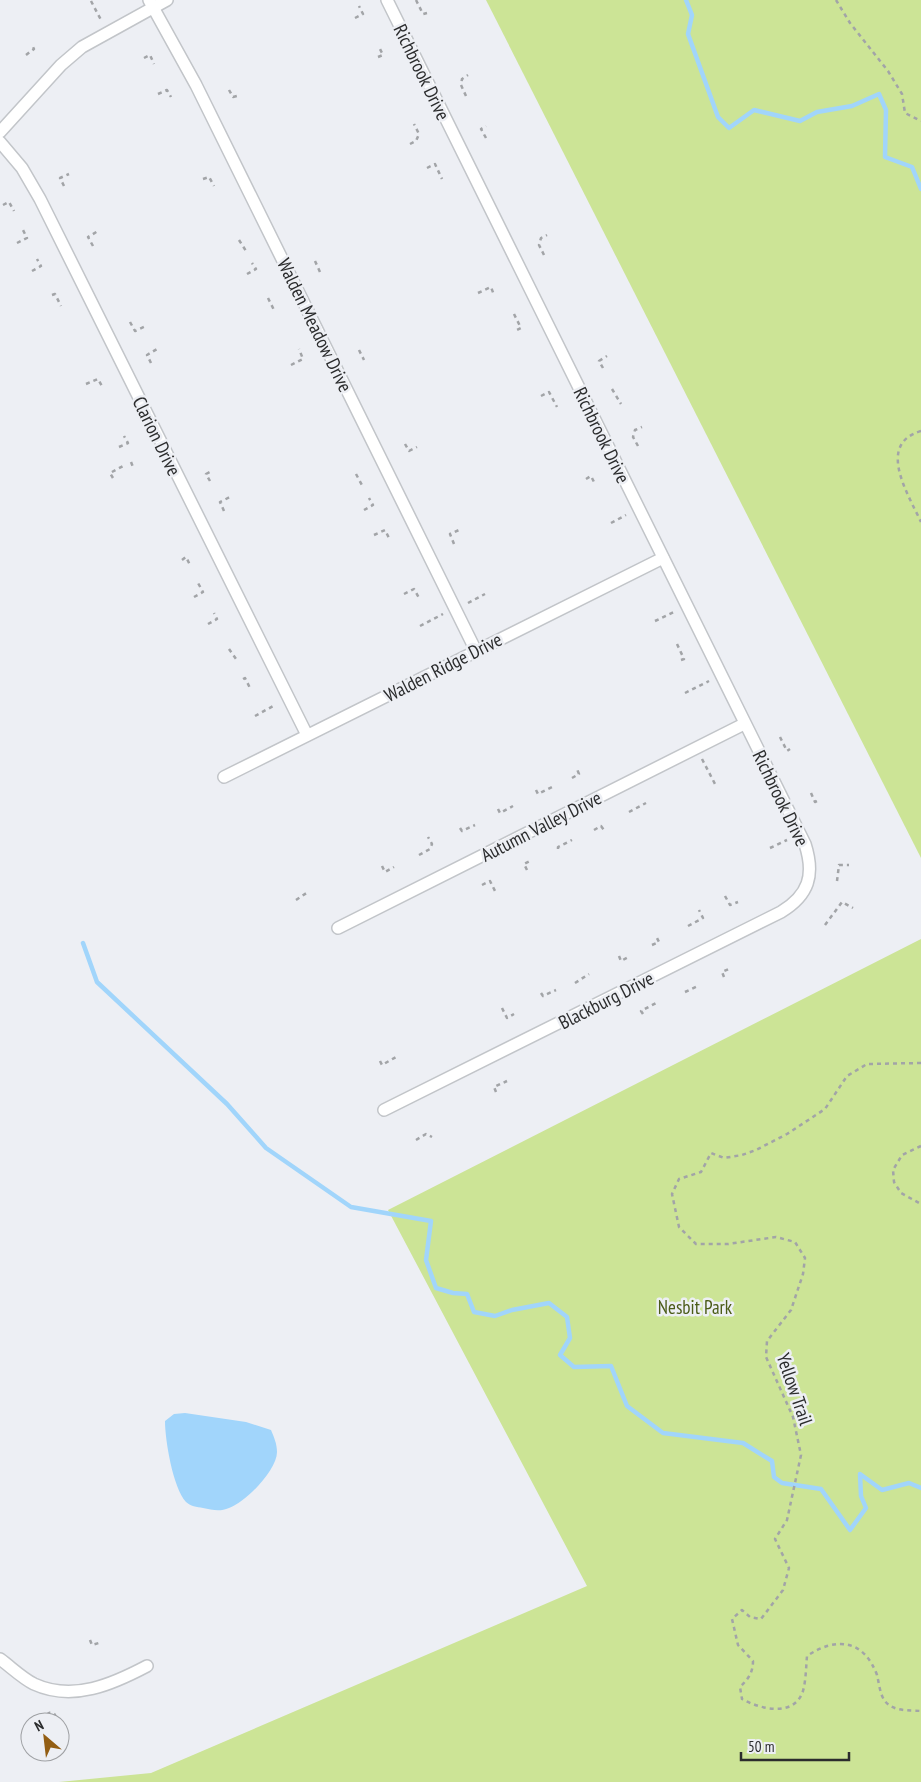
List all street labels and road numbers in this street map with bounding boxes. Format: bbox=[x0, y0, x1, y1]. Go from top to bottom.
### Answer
street label: Richbrook Drive bbox=[388, 20, 456, 124]
street label: Walden Meadow Drive bbox=[272, 254, 358, 396]
street label: Richbrook Drive bbox=[568, 383, 636, 487]
street label: Clarion Drive bbox=[128, 392, 187, 480]
street label: Walden Ridge Drive bbox=[380, 627, 506, 707]
street label: Richbrook Drive bbox=[747, 746, 815, 850]
street label: Autumn Valley Drive bbox=[477, 785, 605, 867]
street label: Blackburg Drive bbox=[554, 966, 658, 1034]
street label: Yellow Trail bbox=[772, 1350, 819, 1429]

